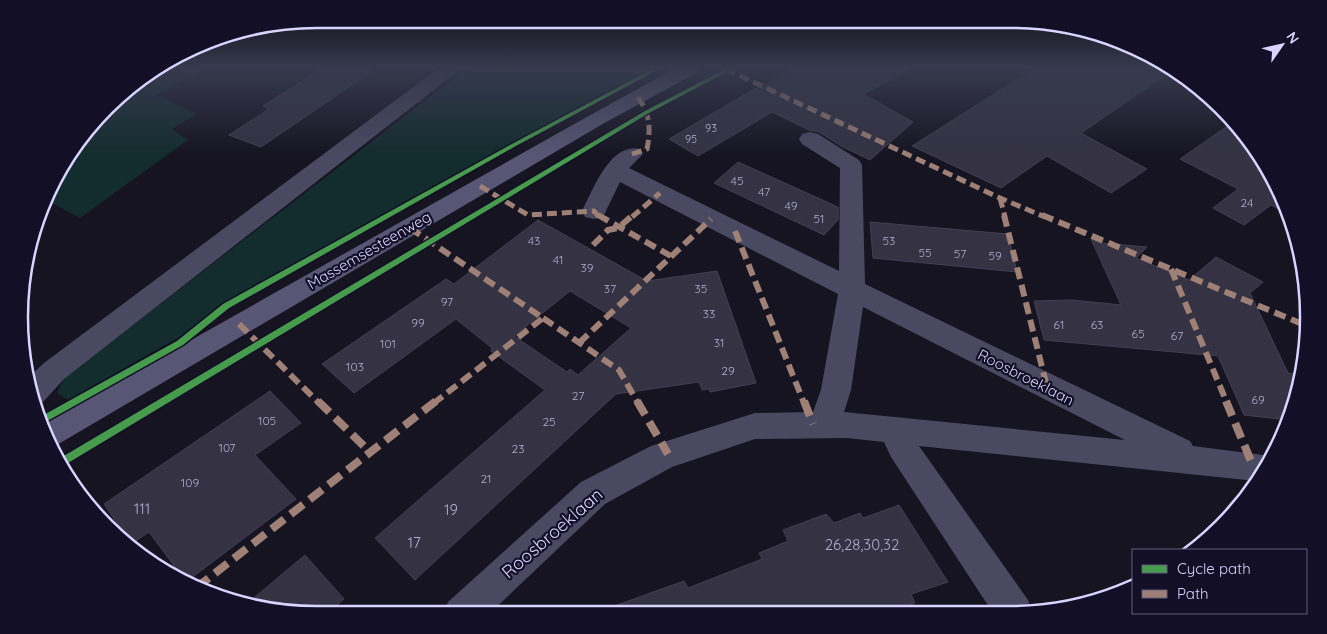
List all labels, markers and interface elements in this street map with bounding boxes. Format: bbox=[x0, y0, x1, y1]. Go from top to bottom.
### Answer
north arrow bbox=[1257, 20, 1307, 70]
text: N bbox=[1282, 28, 1303, 47]
house number: 93 bbox=[705, 121, 717, 135]
house number: 95 bbox=[685, 132, 697, 146]
house number: 45 bbox=[731, 173, 743, 188]
house number: 47 bbox=[758, 184, 770, 199]
house number: 24 bbox=[1241, 195, 1253, 210]
house number: 49 bbox=[785, 198, 798, 213]
street label: Massemsesteenweg bbox=[304, 207, 434, 293]
house number: 51 bbox=[814, 211, 824, 226]
house number: 43 bbox=[528, 233, 540, 248]
house number: 53 bbox=[883, 233, 895, 248]
house number: 55 bbox=[918, 245, 932, 260]
house number: 57 bbox=[954, 246, 966, 261]
house number: 59 bbox=[988, 248, 1002, 263]
house number: 41 bbox=[553, 252, 563, 267]
house number: 39 bbox=[581, 260, 594, 275]
house number: 37 bbox=[604, 281, 616, 296]
house number: 35 bbox=[695, 281, 707, 296]
house number: 97 bbox=[441, 294, 453, 309]
house number: 33 bbox=[703, 306, 715, 321]
house number: 99 bbox=[411, 315, 425, 330]
house number: 61 bbox=[1054, 317, 1064, 332]
house number: 63 bbox=[1091, 317, 1103, 332]
house number: 65 bbox=[1132, 326, 1145, 341]
house number: 67 bbox=[1171, 328, 1183, 343]
house number: 31 bbox=[714, 335, 724, 350]
house number: 101 bbox=[380, 336, 396, 351]
street label: Roosbroeklaan bbox=[975, 345, 1077, 409]
house number: 103 bbox=[346, 359, 364, 374]
house number: 29 bbox=[721, 363, 735, 378]
house number: 27 bbox=[572, 388, 584, 403]
house number: 69 bbox=[1251, 392, 1265, 407]
house number: 105 bbox=[258, 413, 276, 428]
house number: 25 bbox=[542, 414, 556, 429]
house number: 107 bbox=[218, 440, 236, 455]
house number: 23 bbox=[512, 441, 524, 456]
house number: 21 bbox=[480, 471, 492, 486]
house number: 109 bbox=[181, 475, 199, 490]
street label: Roosbroeklaan bbox=[497, 483, 607, 583]
house number: 111 bbox=[134, 499, 150, 518]
house number: 19 bbox=[444, 500, 458, 519]
house number: 17 bbox=[407, 533, 421, 552]
house number: 26,28,30,32 bbox=[825, 535, 899, 554]
legend bbox=[1132, 549, 1307, 614]
text: Cycle path bbox=[1177, 559, 1251, 578]
text: Path bbox=[1177, 584, 1209, 603]

